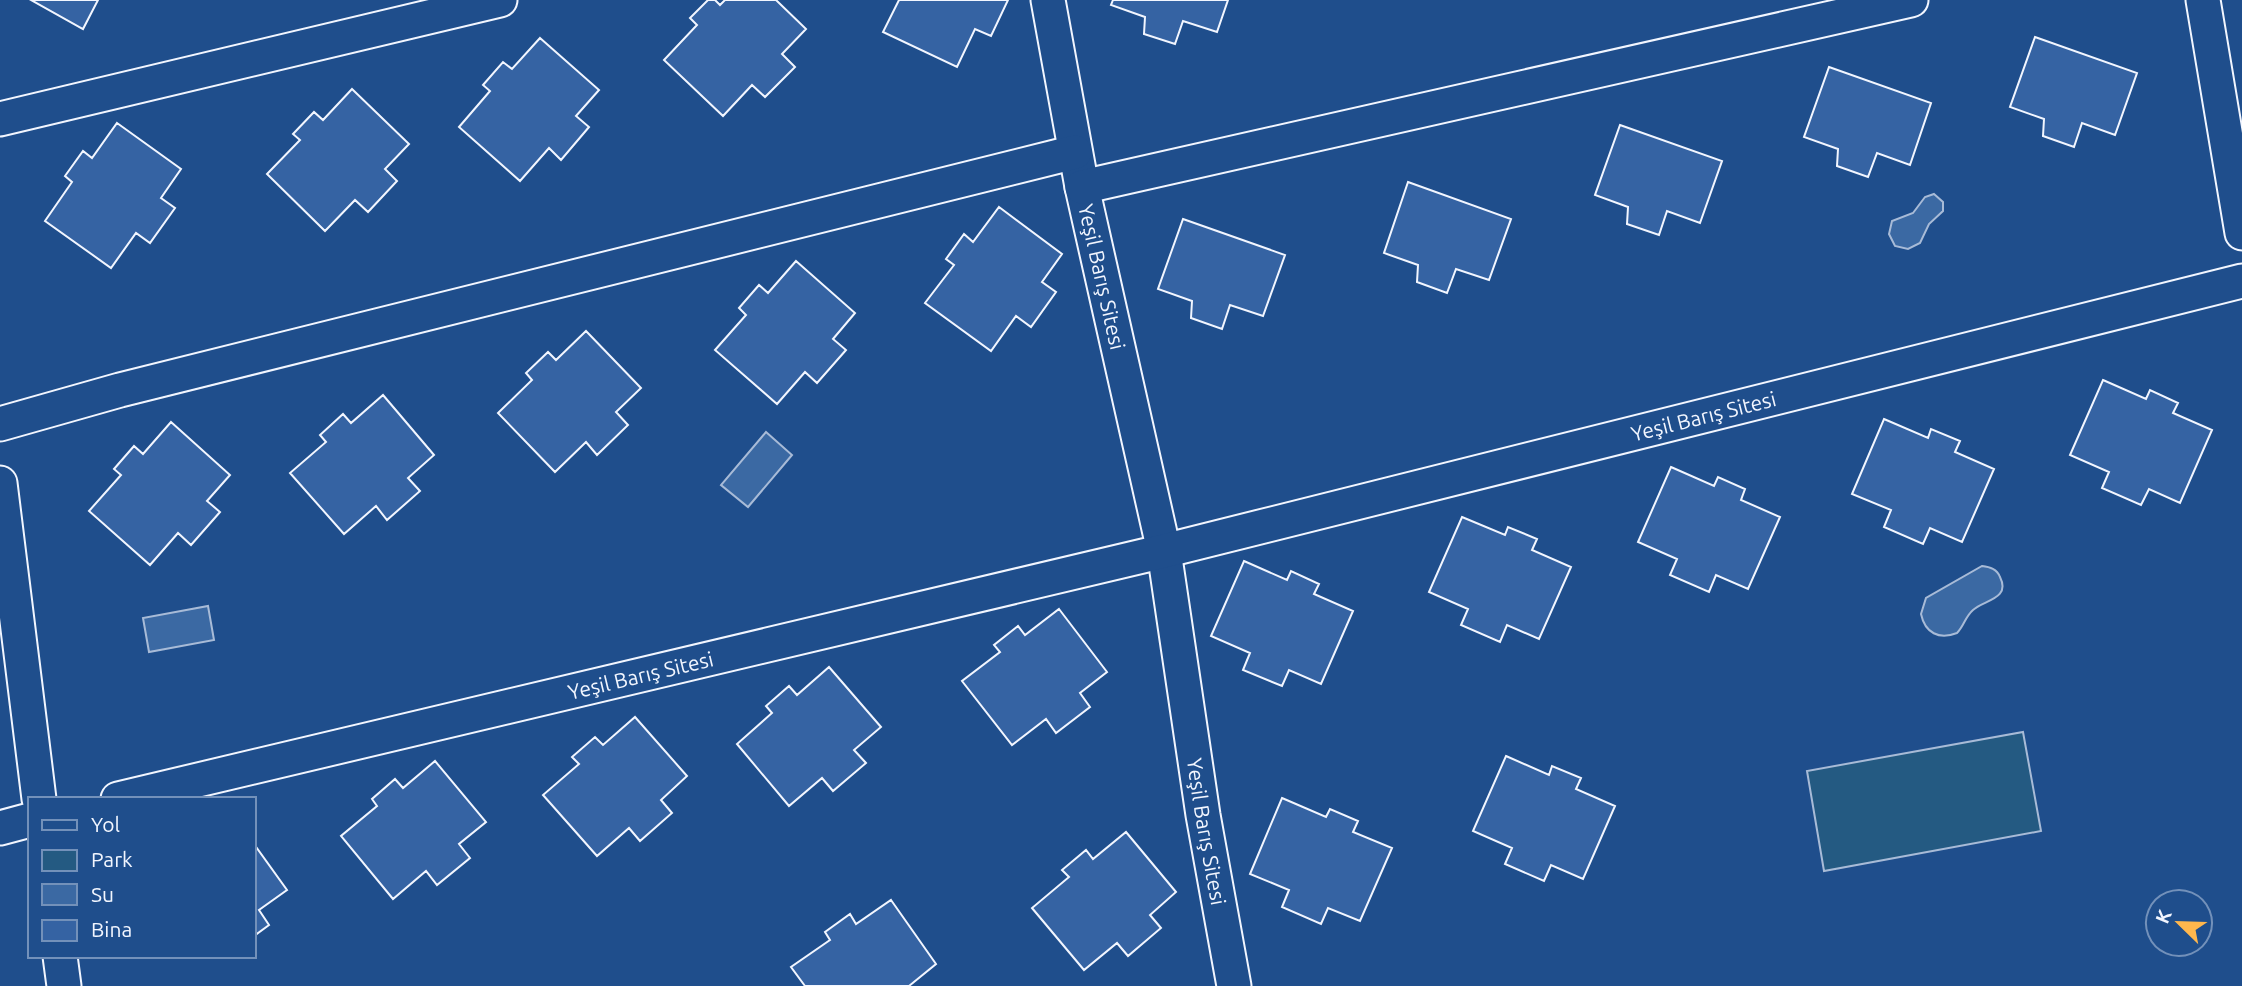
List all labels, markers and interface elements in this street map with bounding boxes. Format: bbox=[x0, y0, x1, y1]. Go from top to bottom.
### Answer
street label: Yeşil Barış Sitesi bbox=[1074, 202, 1130, 352]
street label: Yeşil Barış Sitesi bbox=[1628, 386, 1778, 446]
street label: Yeşil Barış Sitesi bbox=[565, 646, 716, 704]
street label: Yeşil Barış Sitesi bbox=[1183, 756, 1231, 907]
legend bbox=[28, 797, 256, 958]
text: Yol bbox=[91, 812, 120, 836]
text: Park bbox=[91, 847, 133, 871]
text: Su bbox=[91, 882, 114, 906]
north arrow bbox=[2144, 888, 2214, 958]
text: K bbox=[2151, 906, 2176, 926]
text: Bina bbox=[91, 917, 132, 941]

